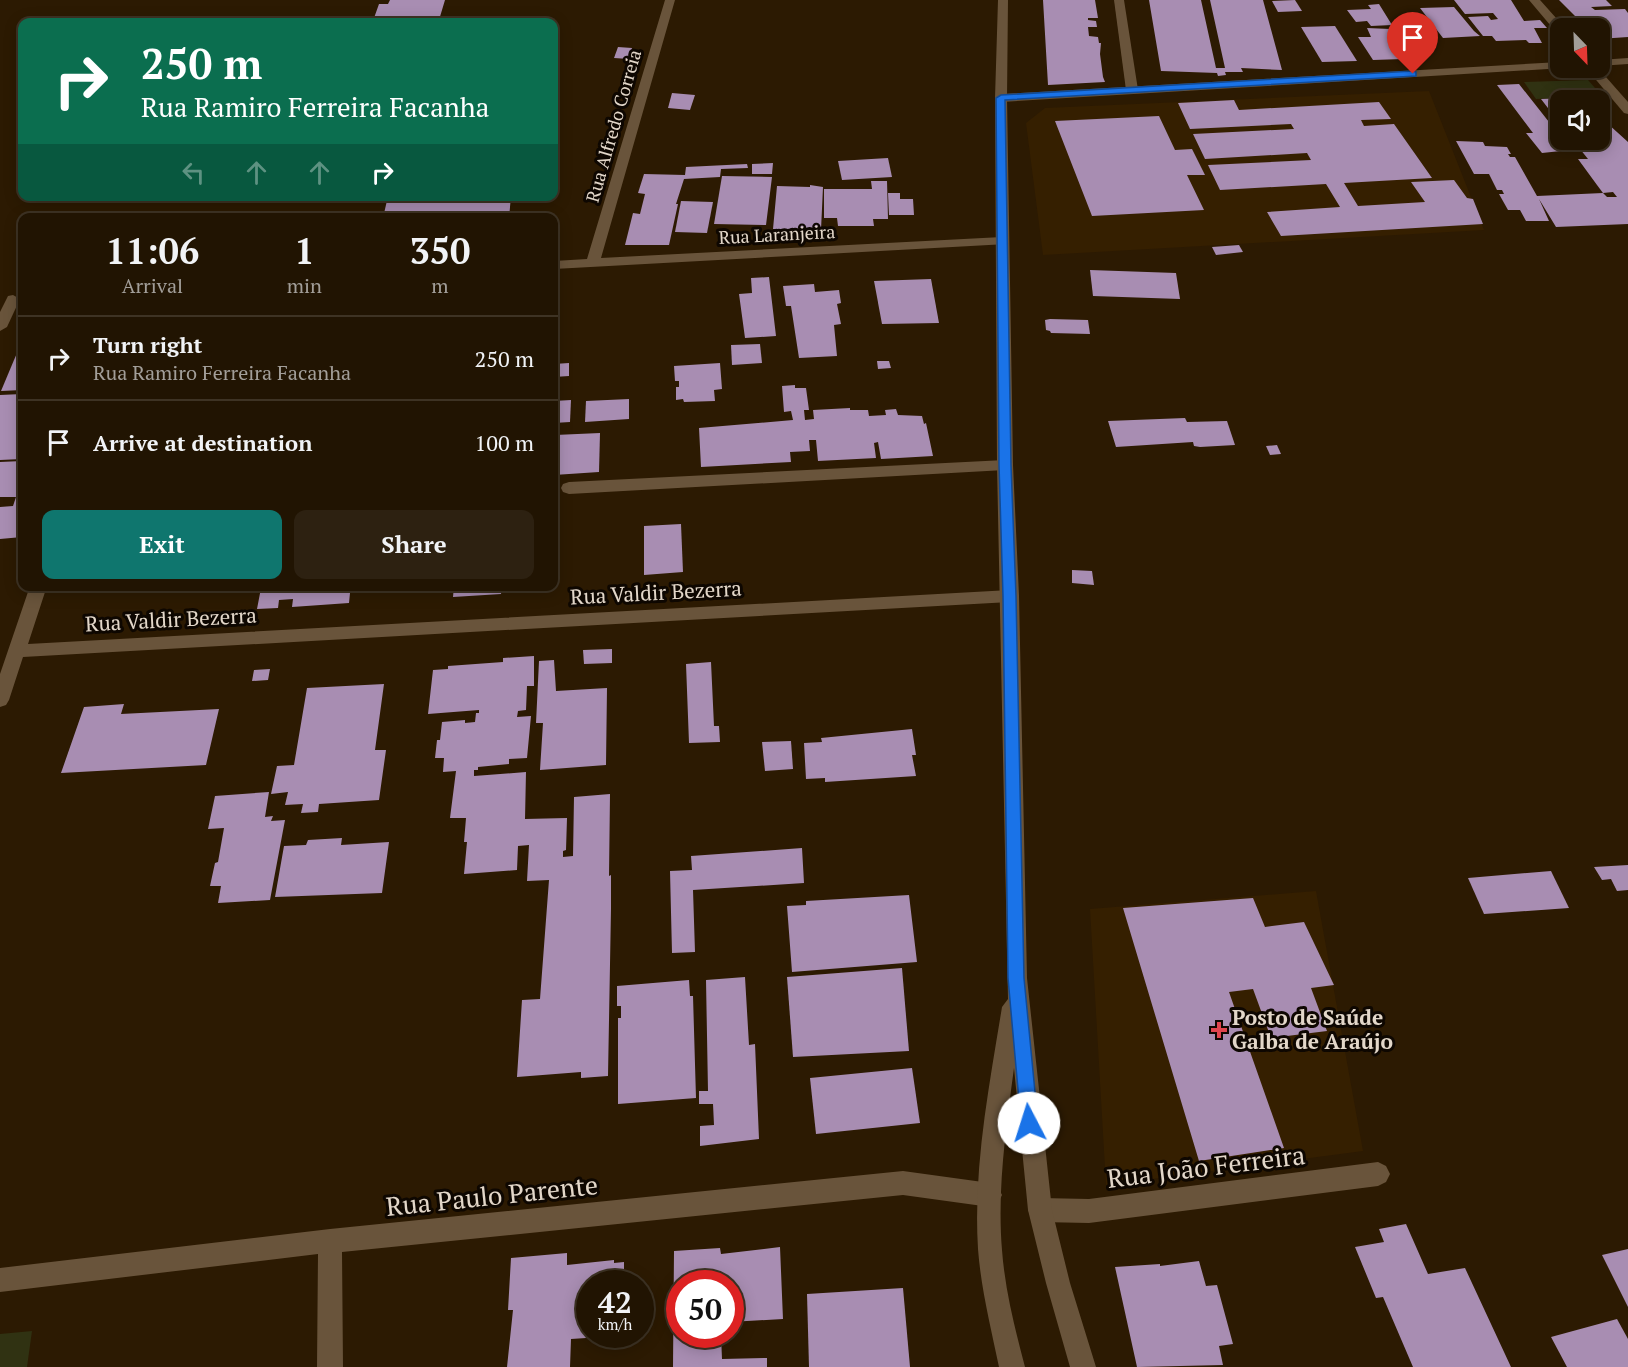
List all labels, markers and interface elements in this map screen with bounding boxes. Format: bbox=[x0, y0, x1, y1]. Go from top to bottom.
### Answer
pin bbox=[1387, 12, 1438, 74]
north arrow bbox=[1550, 18, 1610, 78]
map controls bbox=[1550, 18, 1610, 150]
icon: arrive bbox=[1396, 21, 1429, 54]
text: 250 m bbox=[141, 35, 262, 91]
icon: right bbox=[42, 42, 120, 120]
street label: Rua Alfredo Correia bbox=[580, 47, 646, 205]
text: Rua Ramiro Ferreira Facanha bbox=[141, 89, 489, 125]
button: sound bbox=[1550, 90, 1610, 150]
icon: left bbox=[177, 156, 210, 189]
icon: ahead bbox=[240, 156, 273, 189]
icon: ahead bbox=[303, 156, 336, 189]
icon: right bbox=[366, 156, 399, 189]
street label: Rua Laranjeira bbox=[718, 219, 836, 249]
text: 11:06 bbox=[106, 227, 199, 274]
text: 1 bbox=[294, 227, 315, 274]
text: 350 bbox=[409, 227, 470, 274]
text: Arrival bbox=[122, 272, 183, 299]
text: min bbox=[287, 272, 322, 299]
text: m bbox=[431, 272, 449, 299]
text: Turn right bbox=[93, 330, 202, 359]
icon: right bbox=[42, 342, 75, 375]
text: 250 m bbox=[474, 344, 534, 373]
text: Rua Ramiro Ferreira Facanha bbox=[93, 359, 351, 386]
icon: arrive bbox=[42, 426, 75, 459]
text: Arrive at destination bbox=[93, 428, 312, 457]
text: 100 m bbox=[474, 428, 534, 457]
button: Exit bbox=[42, 510, 282, 579]
button: Share bbox=[294, 510, 534, 579]
street label: Rua Valdir Bezerra bbox=[569, 574, 743, 610]
street label: Rua Valdir Bezerra bbox=[84, 601, 258, 637]
place label: Posto de Saúde Galba de Araújo bbox=[1232, 1003, 1393, 1055]
marker: Posto de Saúde Galba de Araújo bbox=[1210, 1021, 1228, 1039]
position arrow bbox=[997, 1091, 1061, 1155]
street label: Rua João Ferreira bbox=[1105, 1137, 1307, 1195]
street label: Rua Paulo Parente bbox=[384, 1167, 599, 1223]
speed limit sign: 50 bbox=[666, 1270, 744, 1348]
text: 42 bbox=[598, 1282, 632, 1322]
text: km/h bbox=[598, 1314, 632, 1334]

